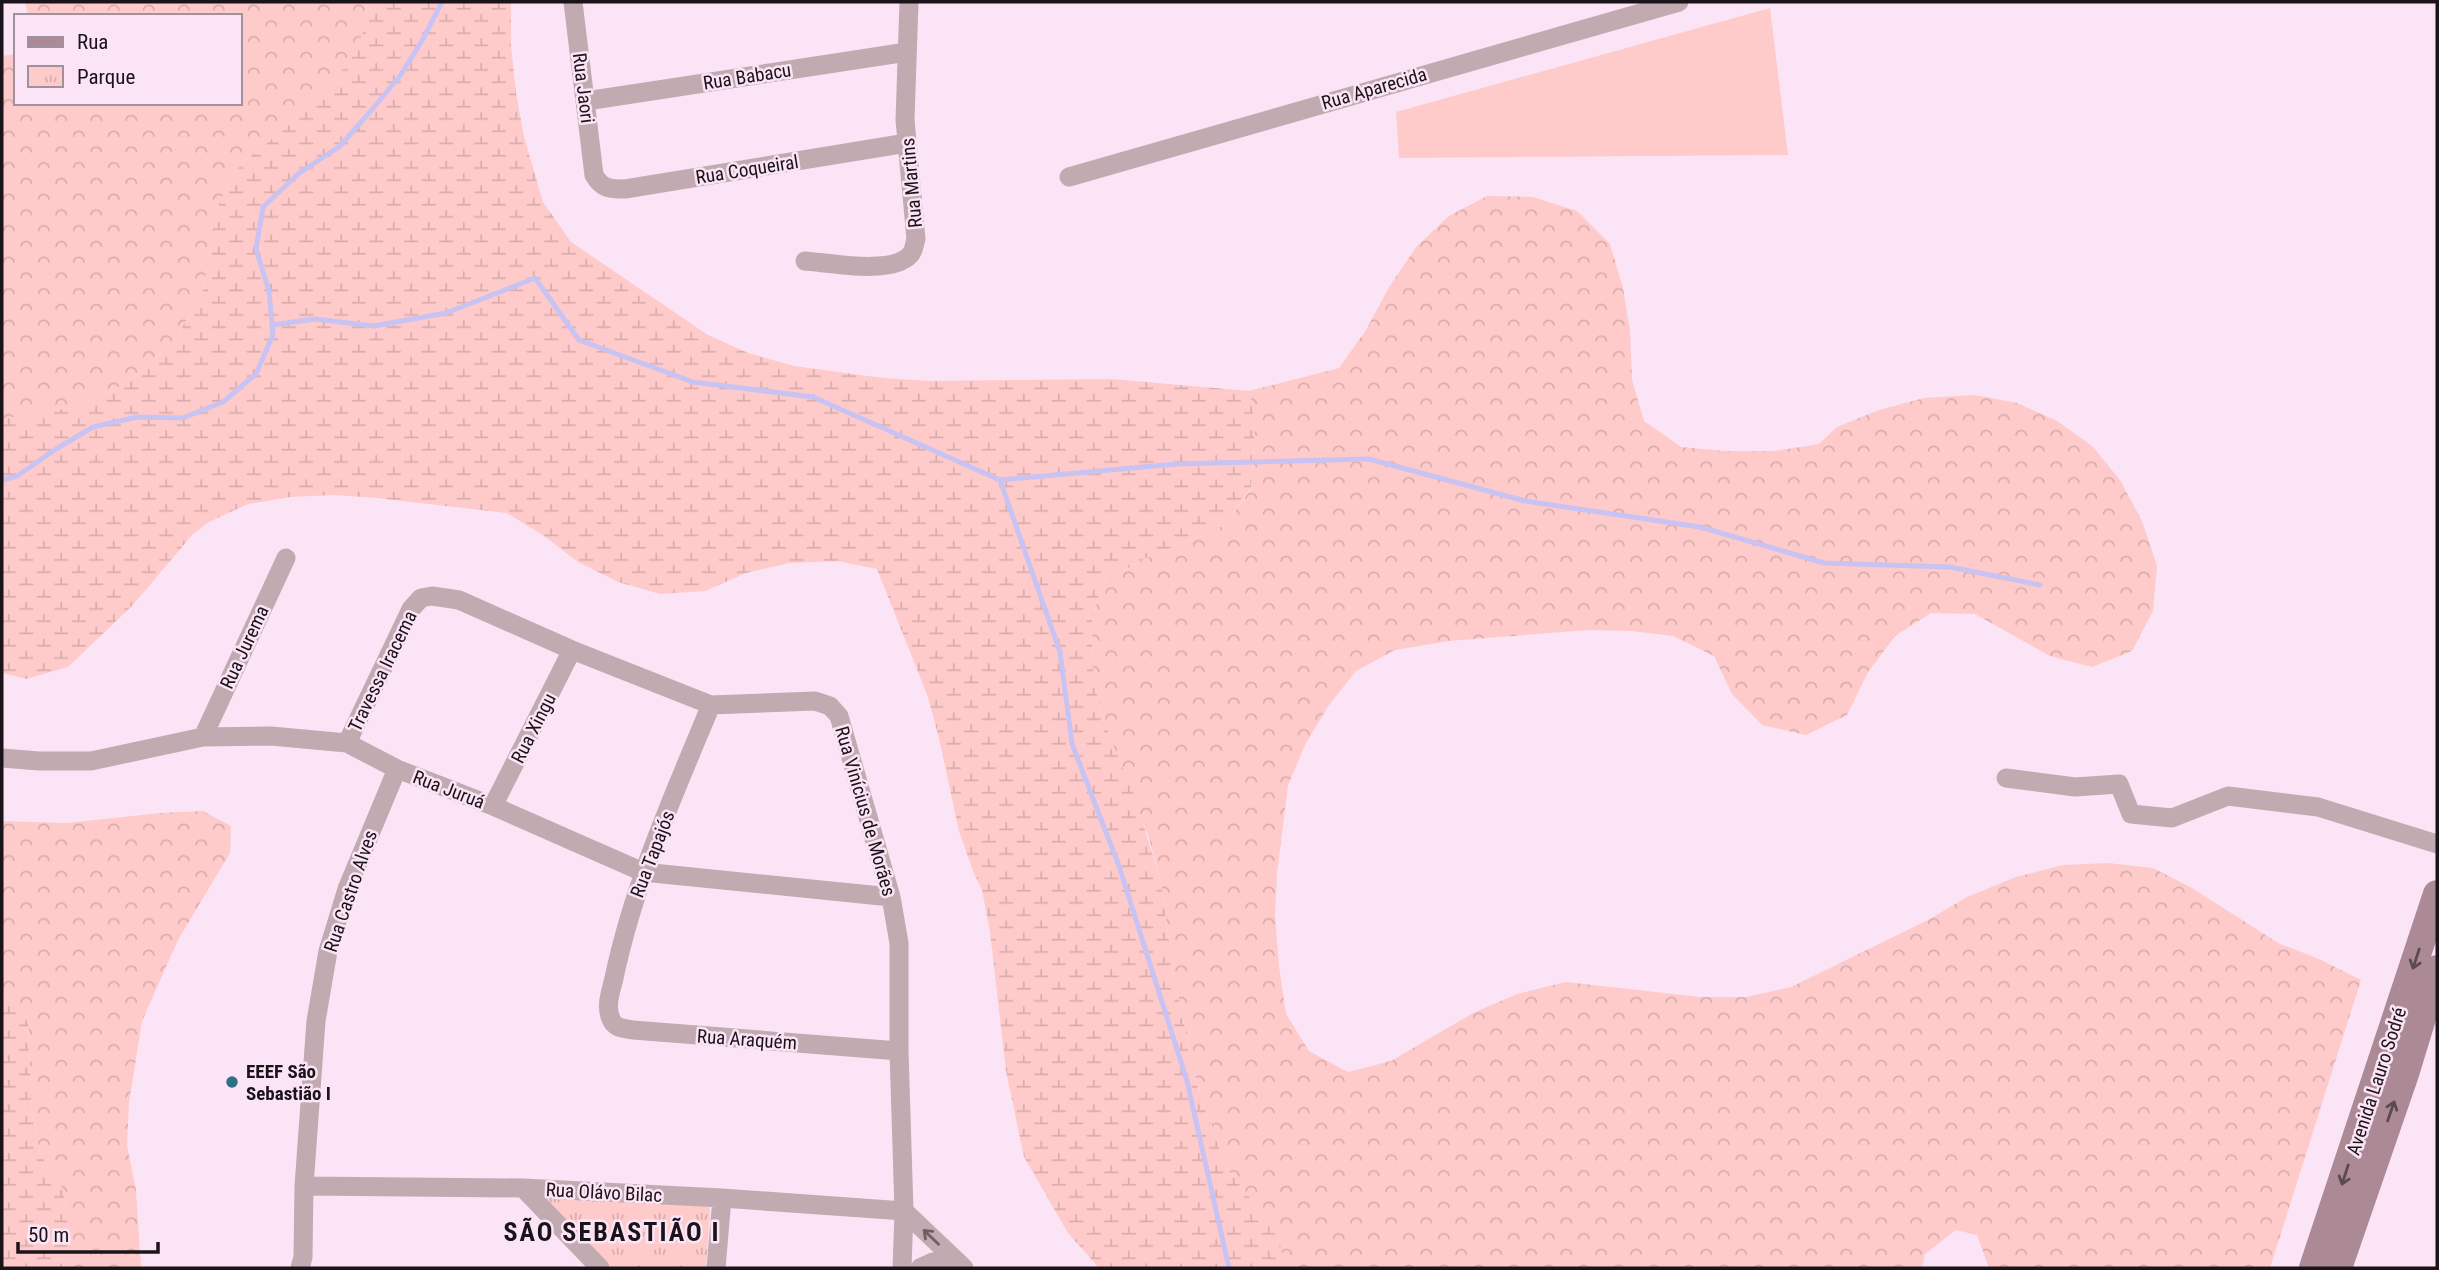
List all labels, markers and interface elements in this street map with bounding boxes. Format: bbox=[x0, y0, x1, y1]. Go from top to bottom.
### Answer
legend bbox=[14, 14, 242, 105]
text: Rua bbox=[77, 30, 108, 54]
street label: Rua Jaori bbox=[568, 52, 599, 125]
street label: Rua Babacu bbox=[702, 58, 793, 95]
street label: Rua Aparecida bbox=[1319, 62, 1429, 114]
text: Parque bbox=[77, 65, 135, 89]
street label: Rua Martins bbox=[896, 137, 927, 229]
street label: Rua Coqueiral bbox=[694, 150, 800, 189]
street label: Rua Jurema bbox=[215, 602, 274, 692]
street label: Travessa Iracema bbox=[343, 607, 422, 735]
street label: Rua Xingu bbox=[506, 689, 561, 767]
street label: Rua Vinícius de Morães bbox=[830, 724, 901, 899]
street label: Rua Juruá bbox=[410, 765, 488, 814]
street label: Rua Tapajós bbox=[625, 807, 680, 901]
street label: Rua Castro Alves bbox=[319, 827, 382, 955]
one-way arrow bbox=[2409, 948, 2421, 970]
street label: Avenida Lauro Sodré bbox=[2342, 1004, 2411, 1158]
street label: Rua Araquém bbox=[696, 1025, 798, 1054]
place label: EEEF São Sebastião I bbox=[246, 1060, 331, 1105]
marker: EEEF São Sebastião I bbox=[224, 1074, 240, 1090]
one-way arrow bbox=[2386, 1101, 2399, 1122]
one-way arrow bbox=[2338, 1164, 2350, 1186]
street label: Rua Olávo Bilac bbox=[545, 1178, 663, 1207]
scale bar bbox=[18, 1210, 158, 1254]
district label: SÃO SEBASTIÃO I bbox=[503, 1217, 721, 1247]
text: 50 m bbox=[28, 1223, 69, 1247]
one-way arrow bbox=[923, 1229, 940, 1246]

